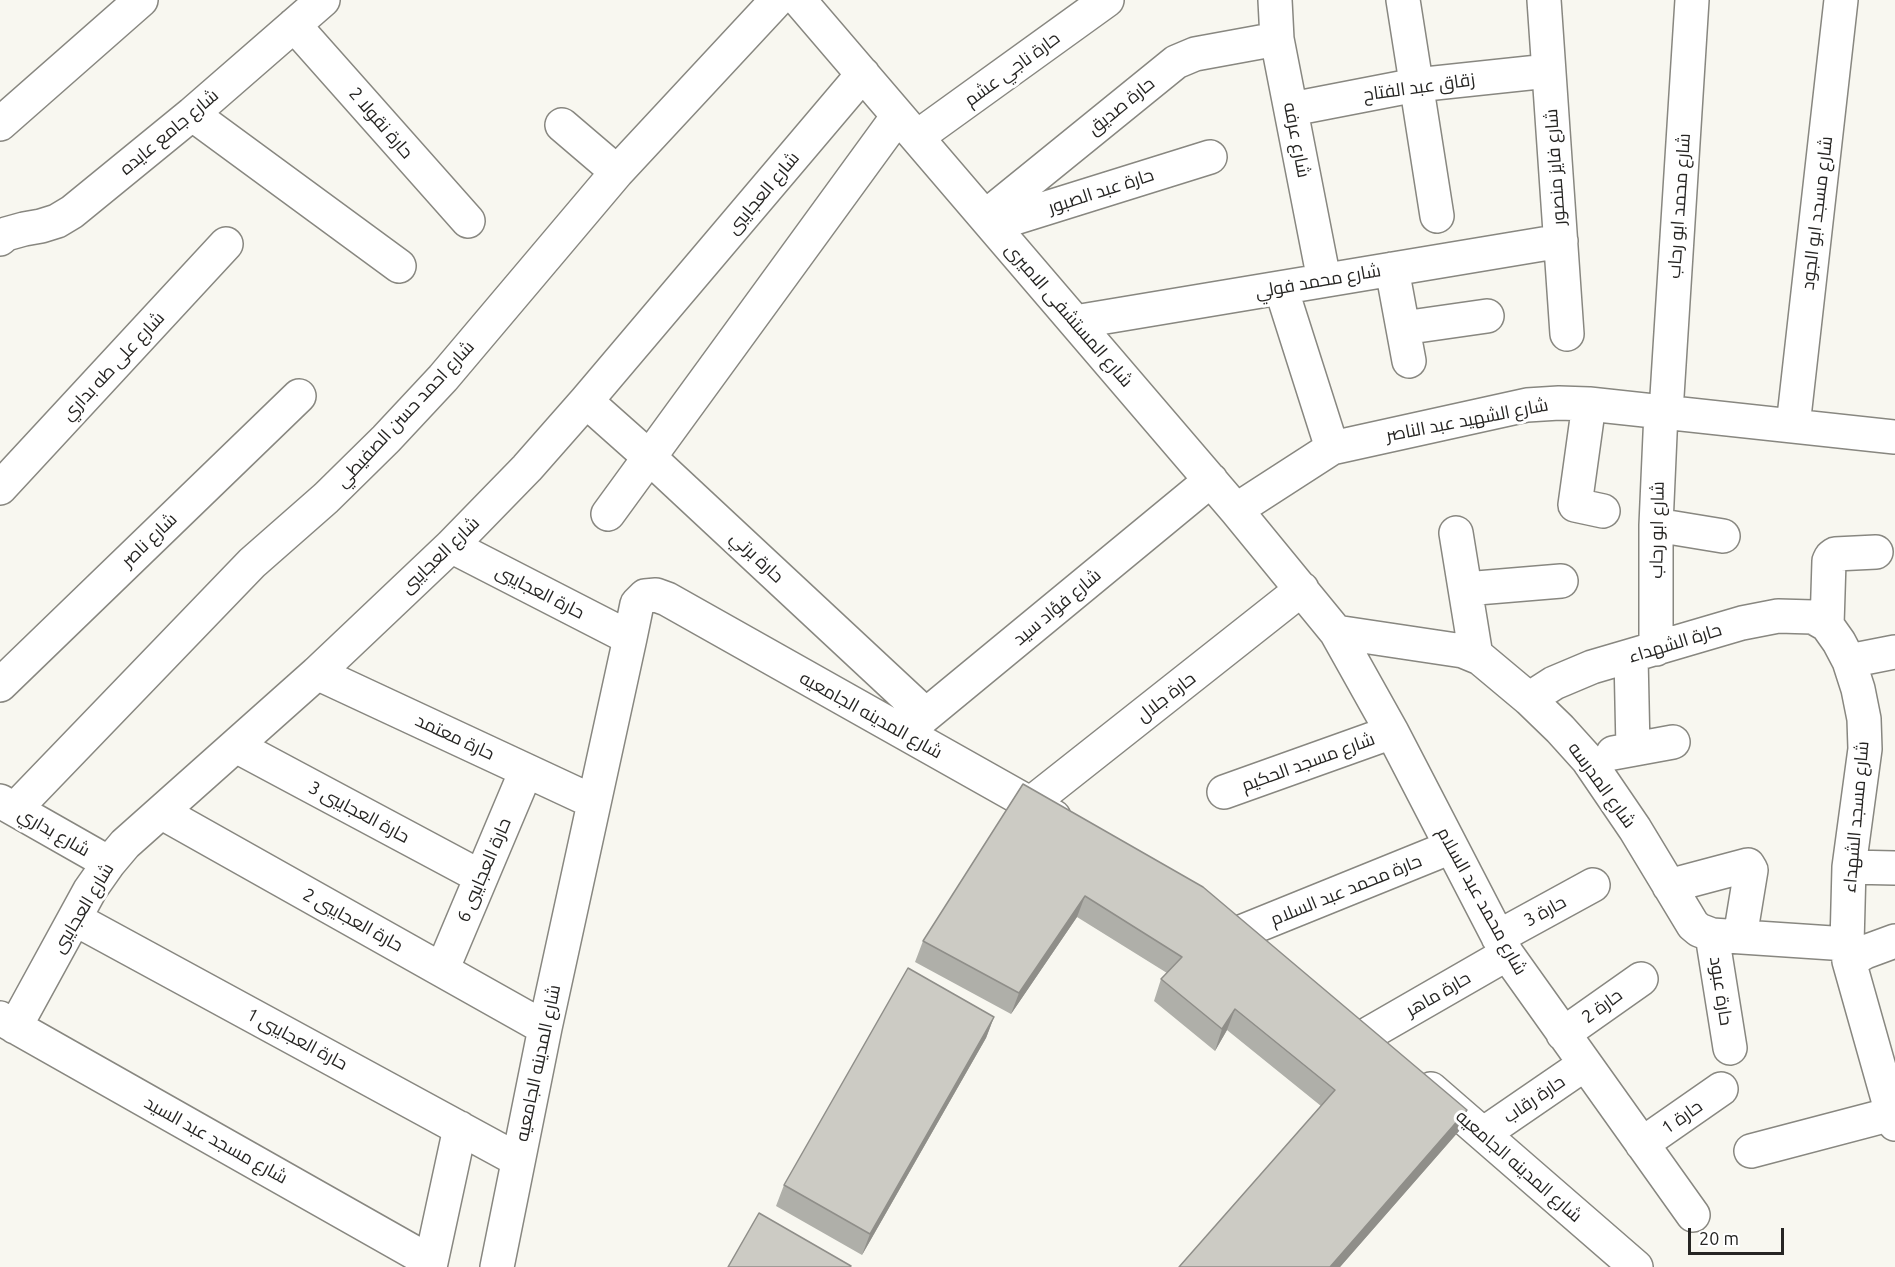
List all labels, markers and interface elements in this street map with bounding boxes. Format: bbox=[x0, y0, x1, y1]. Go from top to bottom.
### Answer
street label: حارة ناجي عشم bbox=[960, 27, 1064, 111]
street label: زقاق عبد الفتاح bbox=[1362, 68, 1476, 106]
street label: حارة صديق bbox=[1083, 72, 1159, 140]
street label: حارة نقولا 2 bbox=[344, 83, 418, 163]
street label: شارع جامع عايده bbox=[115, 84, 223, 180]
street label: شارع عرفه bbox=[1279, 100, 1315, 180]
street label: شارع فايز منصور bbox=[1540, 108, 1570, 226]
street label: شارع محمد ابو رحاب bbox=[1663, 133, 1695, 279]
street label: شارع مسجد ابو الجود bbox=[1797, 135, 1837, 291]
street label: شارع العجايبى bbox=[722, 147, 804, 239]
street label: حارة عبد الصبور bbox=[1045, 164, 1157, 218]
street label: شارع المستشفى الاميرى bbox=[1001, 239, 1137, 391]
street label: شارع محمد فولي bbox=[1254, 259, 1382, 303]
street label: شارع على طه بداري bbox=[57, 307, 169, 425]
street label: شارع احمد حسن الصفيطي bbox=[331, 336, 479, 492]
street label: شارع الشهيد عبد الناصر bbox=[1384, 394, 1550, 446]
street label: شارع ابو رحاب bbox=[1645, 481, 1669, 579]
street label: شارع ناصر bbox=[117, 508, 181, 572]
street label: شارع العجايبى bbox=[396, 512, 484, 598]
street label: حارة برتي bbox=[726, 527, 788, 587]
street label: حارة العجايبى bbox=[492, 560, 588, 624]
street label: شارع فؤاد سيد bbox=[1009, 564, 1105, 650]
street label: حارة الشهداء bbox=[1626, 619, 1724, 667]
street label: شارع المدينه الجامعيه bbox=[796, 667, 946, 763]
street label: حارة جلال bbox=[1132, 667, 1200, 727]
street label: حارة معتمد bbox=[412, 709, 498, 765]
street label: شارع مسجد الحكيم bbox=[1238, 728, 1378, 796]
street label: شارع المدرسه bbox=[1564, 738, 1640, 832]
street label: شارع مسجد الشهداء bbox=[1839, 740, 1873, 894]
street label: حارة العجايبى 3 bbox=[305, 776, 413, 848]
street label: شارع بداري bbox=[14, 803, 94, 861]
street label: حارة العجايبى 6 bbox=[452, 815, 516, 925]
street label: شارع محمد عبد السلام bbox=[1432, 823, 1532, 979]
street label: حارة محمد عبد السلام bbox=[1267, 850, 1425, 930]
street label: شارع العجايبى bbox=[48, 859, 118, 957]
street label: حارة العجايبى 2 bbox=[299, 884, 407, 956]
street label: حارة 3 bbox=[1520, 891, 1570, 931]
street label: حارة عبود bbox=[1705, 955, 1737, 1027]
street label: حارة ماهر bbox=[1402, 967, 1474, 1021]
street label: شارع المدينه الجامعيه bbox=[511, 983, 565, 1143]
street label: حارة 2 bbox=[1578, 984, 1626, 1028]
street label: حارة العجايبى 1 bbox=[243, 1003, 351, 1075]
street label: حارة رقاب bbox=[1499, 1071, 1569, 1127]
street label: شارع مسجد عبد السيد bbox=[141, 1092, 291, 1188]
street label: حارة 1 bbox=[1657, 1095, 1707, 1139]
street label: شارع المدينه الجامعيه bbox=[1452, 1105, 1586, 1227]
scale bar bbox=[1691, 1216, 1787, 1254]
text: 20 m bbox=[1699, 1228, 1739, 1248]

